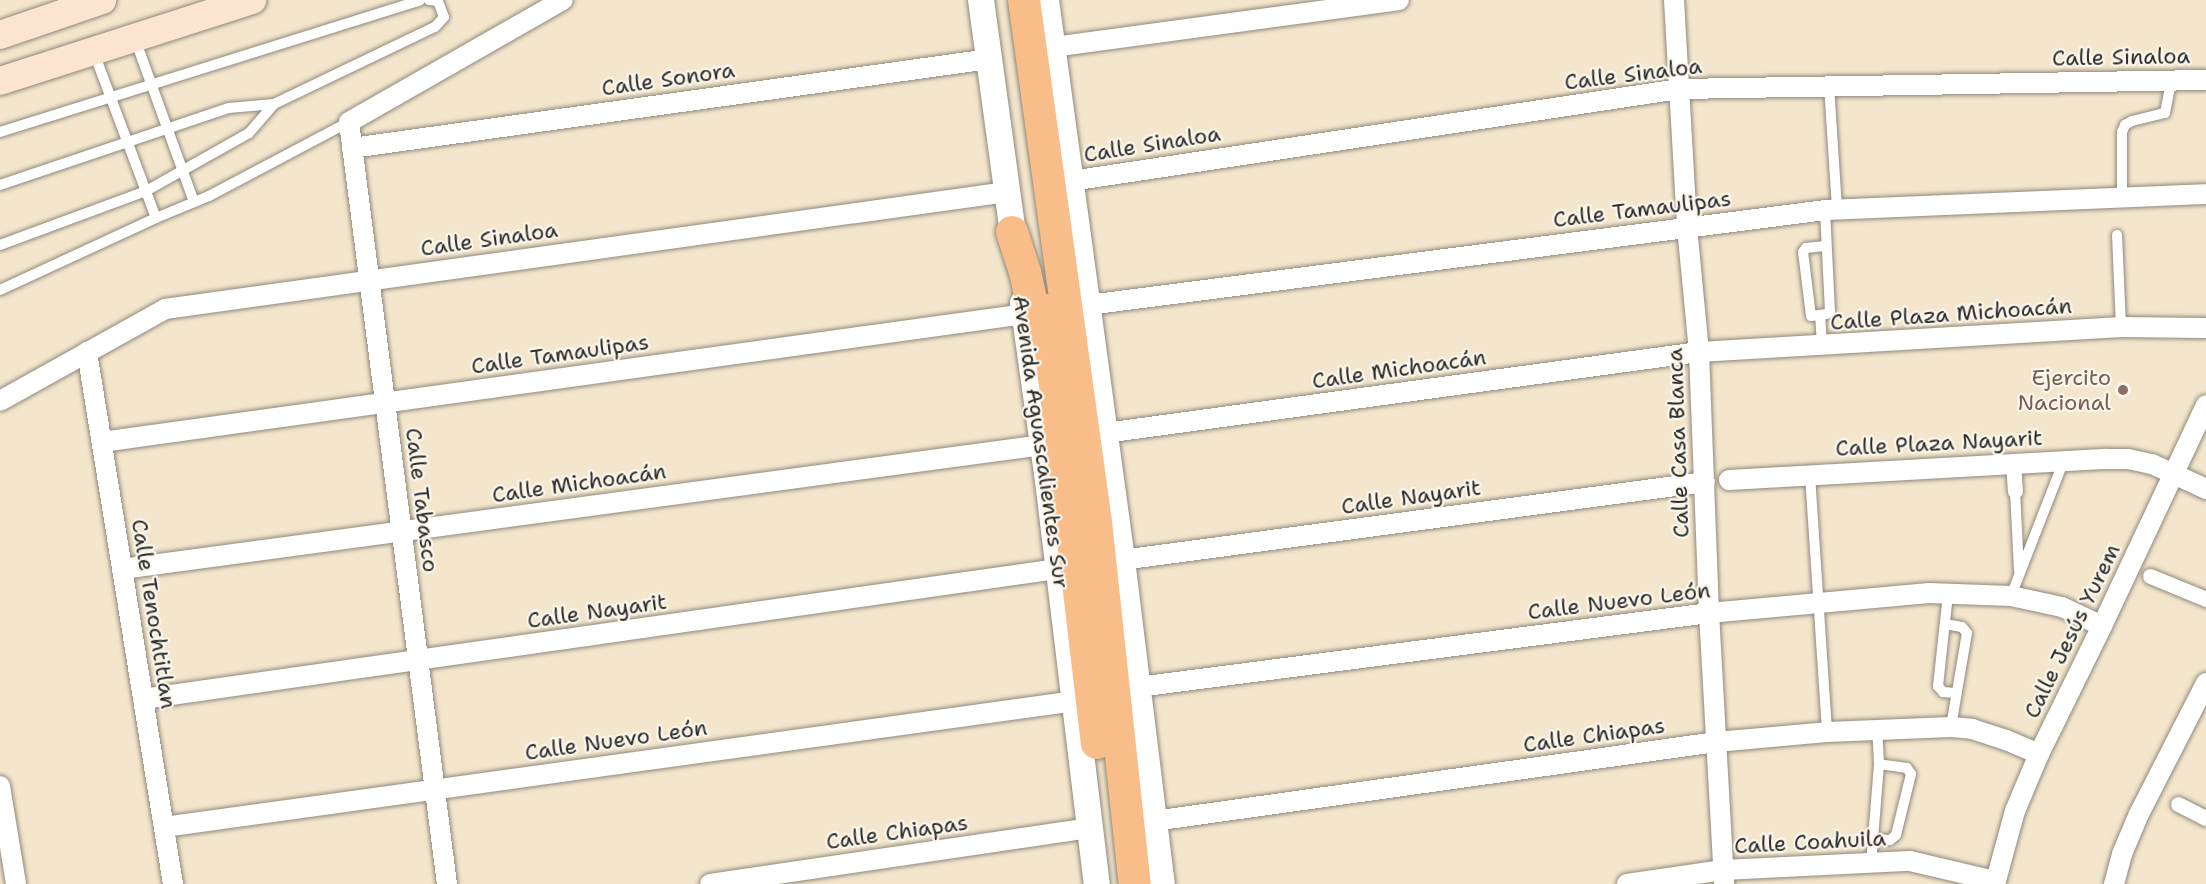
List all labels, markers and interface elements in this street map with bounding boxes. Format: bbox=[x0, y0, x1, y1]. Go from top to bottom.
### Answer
street label: Calle Sinaloa bbox=[2052, 43, 2190, 71]
street label: Calle Sinaloa bbox=[1563, 52, 1703, 96]
street label: Calle Sonora bbox=[600, 57, 736, 101]
street label: Calle Sinaloa bbox=[1082, 120, 1222, 168]
street label: Calle Tamaulipas bbox=[1551, 185, 1733, 233]
street label: Calle Sinaloa bbox=[419, 216, 559, 262]
street label: Calle Plaza Michoacán bbox=[1829, 292, 2073, 336]
street label: Avenida Aguascalientes Sur bbox=[1007, 294, 1075, 590]
street label: Calle Tamaulipas bbox=[469, 328, 651, 380]
street label: Calle Michoacán bbox=[1310, 344, 1488, 394]
street label: Calle Casa Blanca bbox=[1661, 348, 1695, 538]
place label: Ejercito Nacional bbox=[2018, 364, 2111, 416]
marker: Ejercito Nacional bbox=[2116, 383, 2130, 397]
street label: Calle Plaza Nayarit bbox=[1835, 424, 2043, 462]
street label: Calle Tabasco bbox=[400, 426, 444, 574]
street label: Calle Michoacán bbox=[490, 458, 668, 508]
street label: Calle Nayarit bbox=[1339, 474, 1483, 520]
street label: Calle Tenochtitlan bbox=[126, 517, 182, 711]
street label: Calle Jesús Yurem bbox=[2018, 540, 2126, 722]
street label: Calle Nuevo León bbox=[1526, 577, 1712, 625]
street label: Calle Nayarit bbox=[525, 588, 669, 634]
street label: Calle Chiapas bbox=[1521, 712, 1667, 758]
street label: Calle Nuevo León bbox=[523, 714, 709, 766]
street label: Calle Chiapas bbox=[824, 809, 970, 855]
street label: Calle Coahuila bbox=[1734, 825, 1886, 859]

